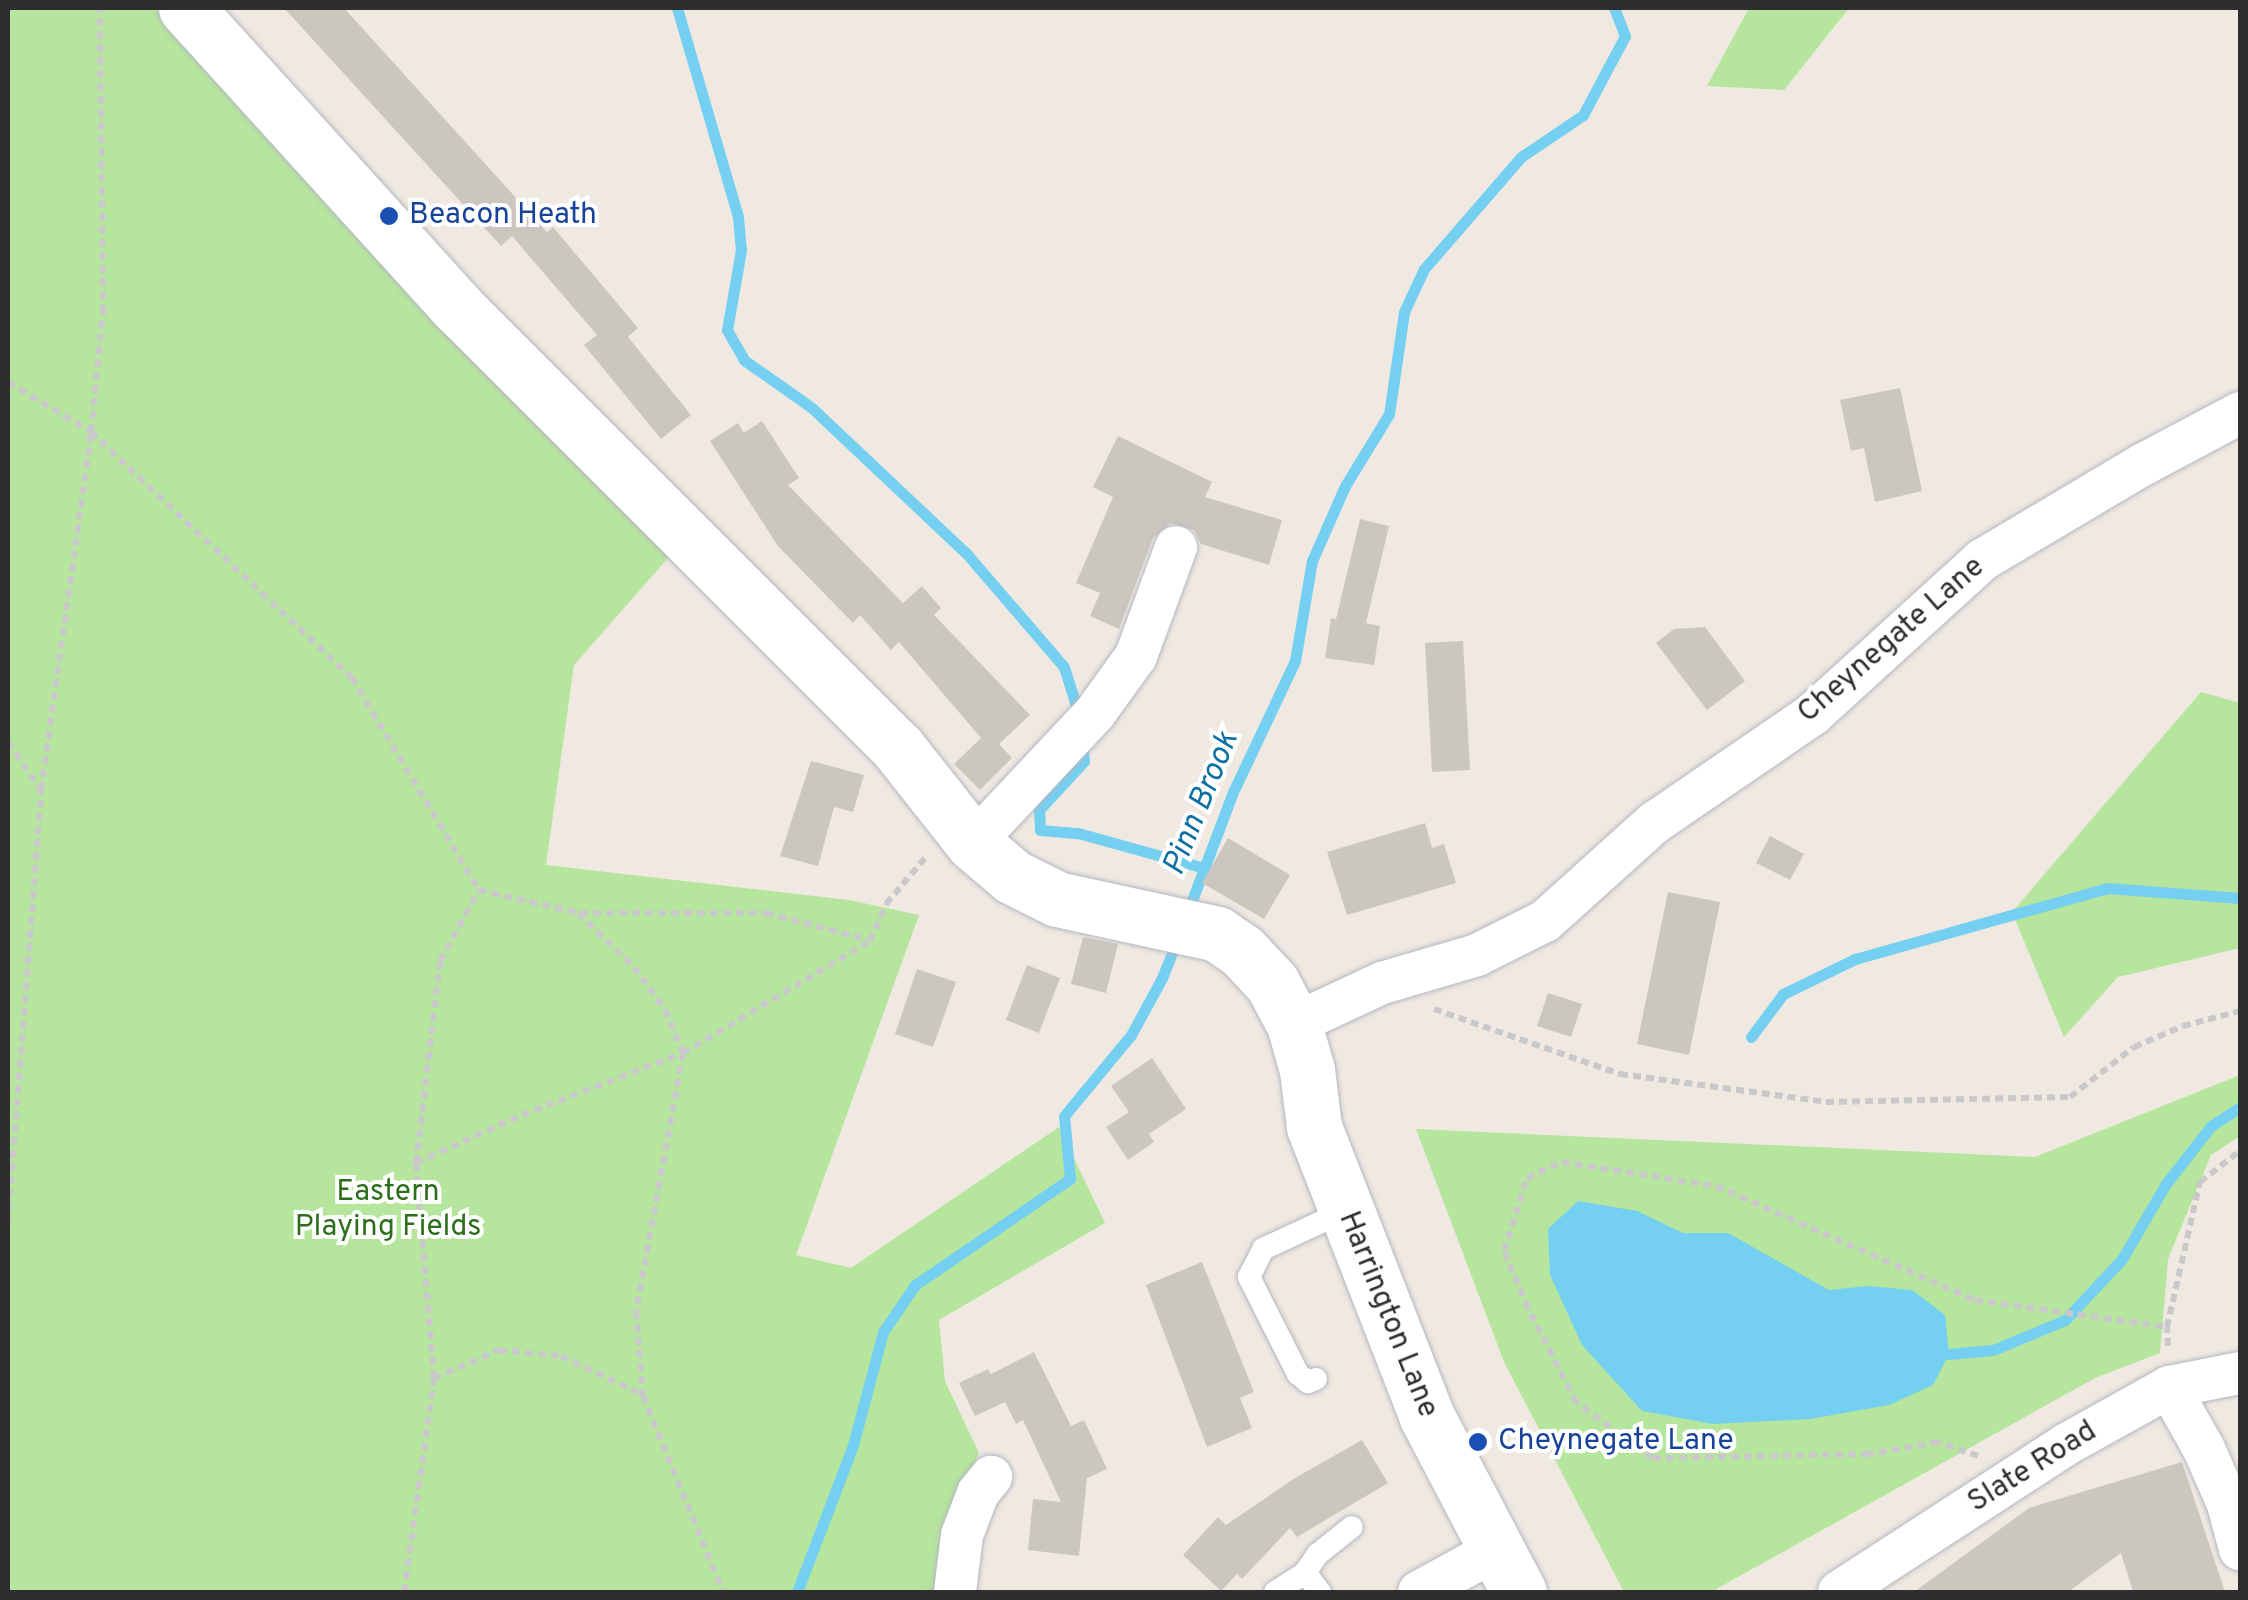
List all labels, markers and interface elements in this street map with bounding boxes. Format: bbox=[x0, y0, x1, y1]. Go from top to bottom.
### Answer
place label: Beacon Heath bbox=[409, 198, 597, 234]
marker: Beacon Heath bbox=[378, 205, 400, 227]
street label: Cheynegate Lane bbox=[1791, 550, 1993, 732]
water label: Pinn Brook bbox=[1156, 727, 1248, 881]
park label: Eastern Playing Fields bbox=[295, 1175, 481, 1246]
street label: Harrington Lane bbox=[1329, 1207, 1445, 1423]
street label: Slate Road bbox=[1962, 1414, 2104, 1522]
place label: Cheynegate Lane bbox=[1498, 1424, 1734, 1460]
marker: Cheynegate Lane bbox=[1467, 1431, 1489, 1453]

